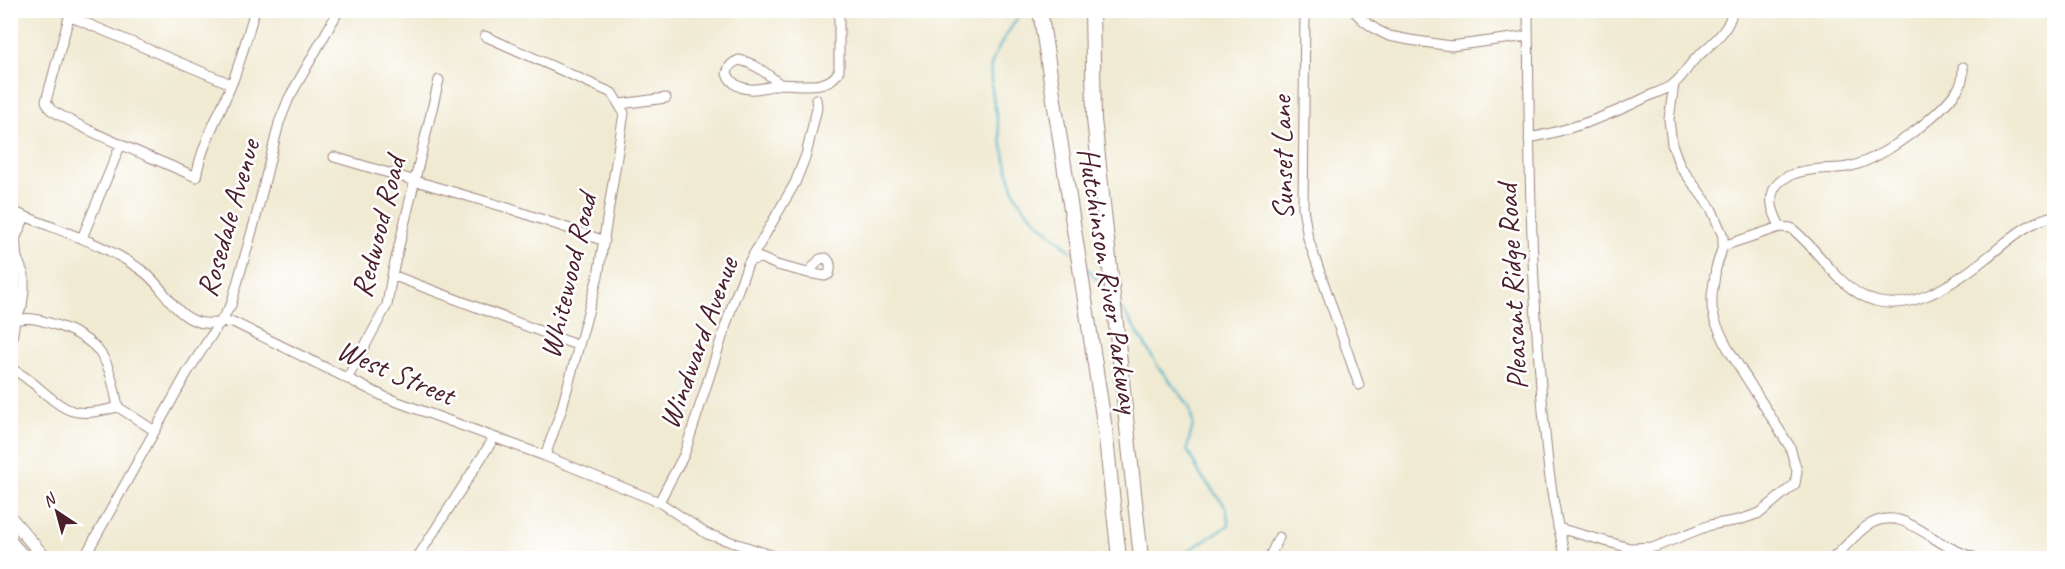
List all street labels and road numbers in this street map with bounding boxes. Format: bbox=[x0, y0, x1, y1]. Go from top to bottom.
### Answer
street label: Sunset Lane bbox=[1262, 93, 1302, 220]
street label: Rosedale Avenue bbox=[187, 133, 269, 301]
street label: Hutchinson River Parkway bbox=[1069, 145, 1149, 418]
street label: Redwood Road bbox=[342, 149, 415, 301]
street label: Pleasant Ridge Road bbox=[1487, 179, 1536, 391]
street label: Whitewood Road bbox=[531, 186, 606, 362]
street label: Windward Avenue bbox=[649, 250, 747, 434]
street label: West Street bbox=[332, 330, 463, 415]

